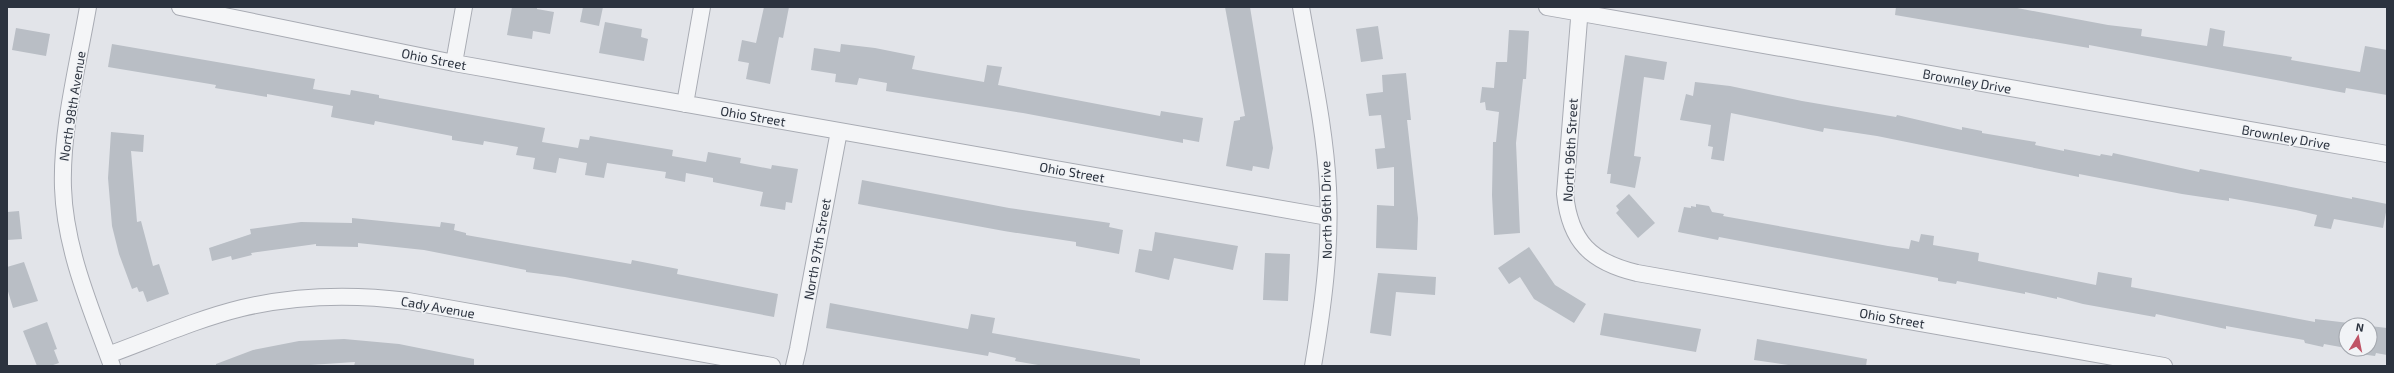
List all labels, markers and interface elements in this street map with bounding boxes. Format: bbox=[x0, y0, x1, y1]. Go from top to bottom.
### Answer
street label: Ohio Street bbox=[400, 45, 468, 73]
street label: North 98th Avenue bbox=[55, 50, 89, 162]
street label: Brownley Drive bbox=[1921, 65, 2013, 97]
street label: North 96th Street bbox=[1559, 98, 1581, 202]
street label: Ohio Street bbox=[719, 102, 787, 130]
street label: Brownley Drive bbox=[2240, 121, 2332, 153]
street label: Ohio Street bbox=[1038, 158, 1106, 186]
street label: North 96th Drive bbox=[1317, 161, 1335, 259]
street label: North 97th Street bbox=[800, 197, 834, 301]
street label: Cady Avenue bbox=[400, 293, 476, 321]
street label: Ohio Street bbox=[1858, 304, 1926, 332]
north arrow bbox=[2338, 317, 2378, 357]
text: N bbox=[2355, 320, 2365, 334]

